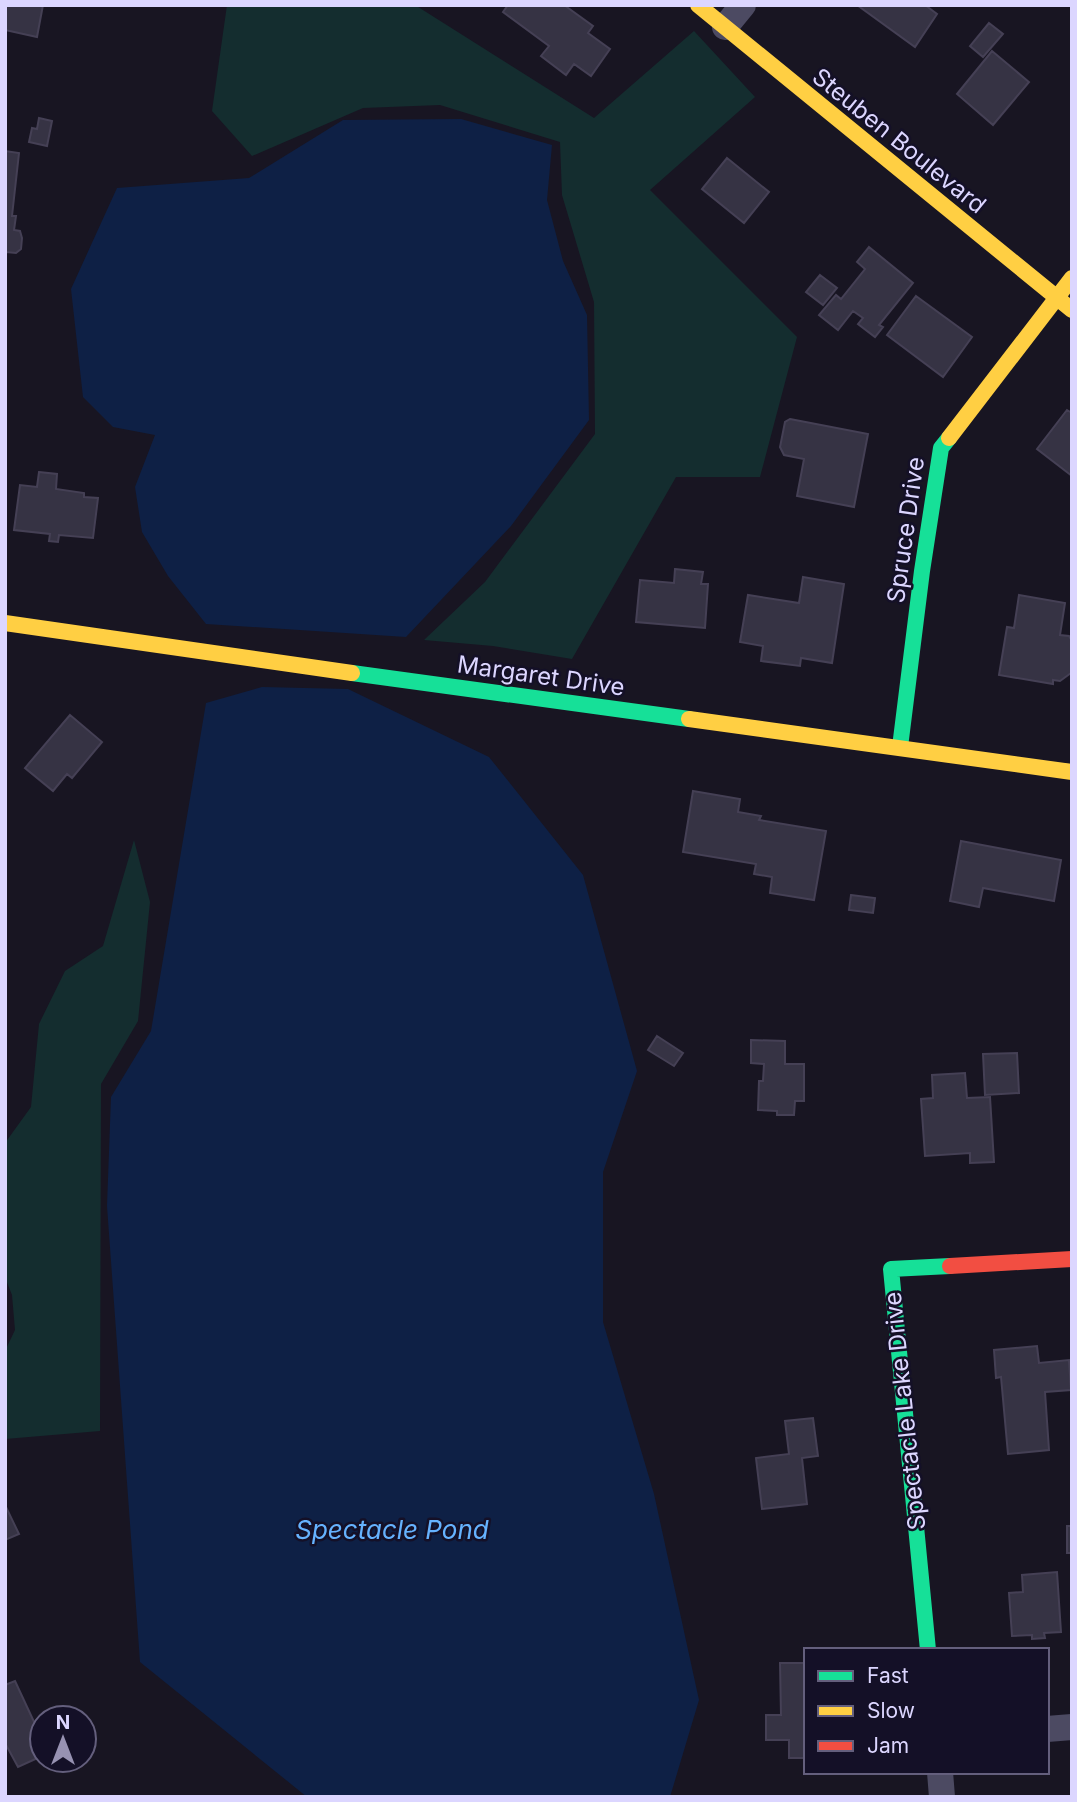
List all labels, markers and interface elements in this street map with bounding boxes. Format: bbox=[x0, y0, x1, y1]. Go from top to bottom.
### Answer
street label: Steuben Boulevard bbox=[807, 62, 992, 219]
street label: Spruce Drive bbox=[881, 455, 930, 605]
street label: Margaret Drive bbox=[455, 649, 627, 702]
street label: Spectacle Lake Drive bbox=[878, 1290, 931, 1532]
water label: Spectacle Pond bbox=[295, 1514, 489, 1545]
legend bbox=[804, 1648, 1049, 1774]
text: Fast bbox=[867, 1663, 909, 1688]
text: Slow bbox=[867, 1698, 915, 1723]
north arrow bbox=[28, 1704, 98, 1774]
text: N bbox=[56, 1711, 70, 1734]
text: Jam bbox=[867, 1733, 909, 1758]

